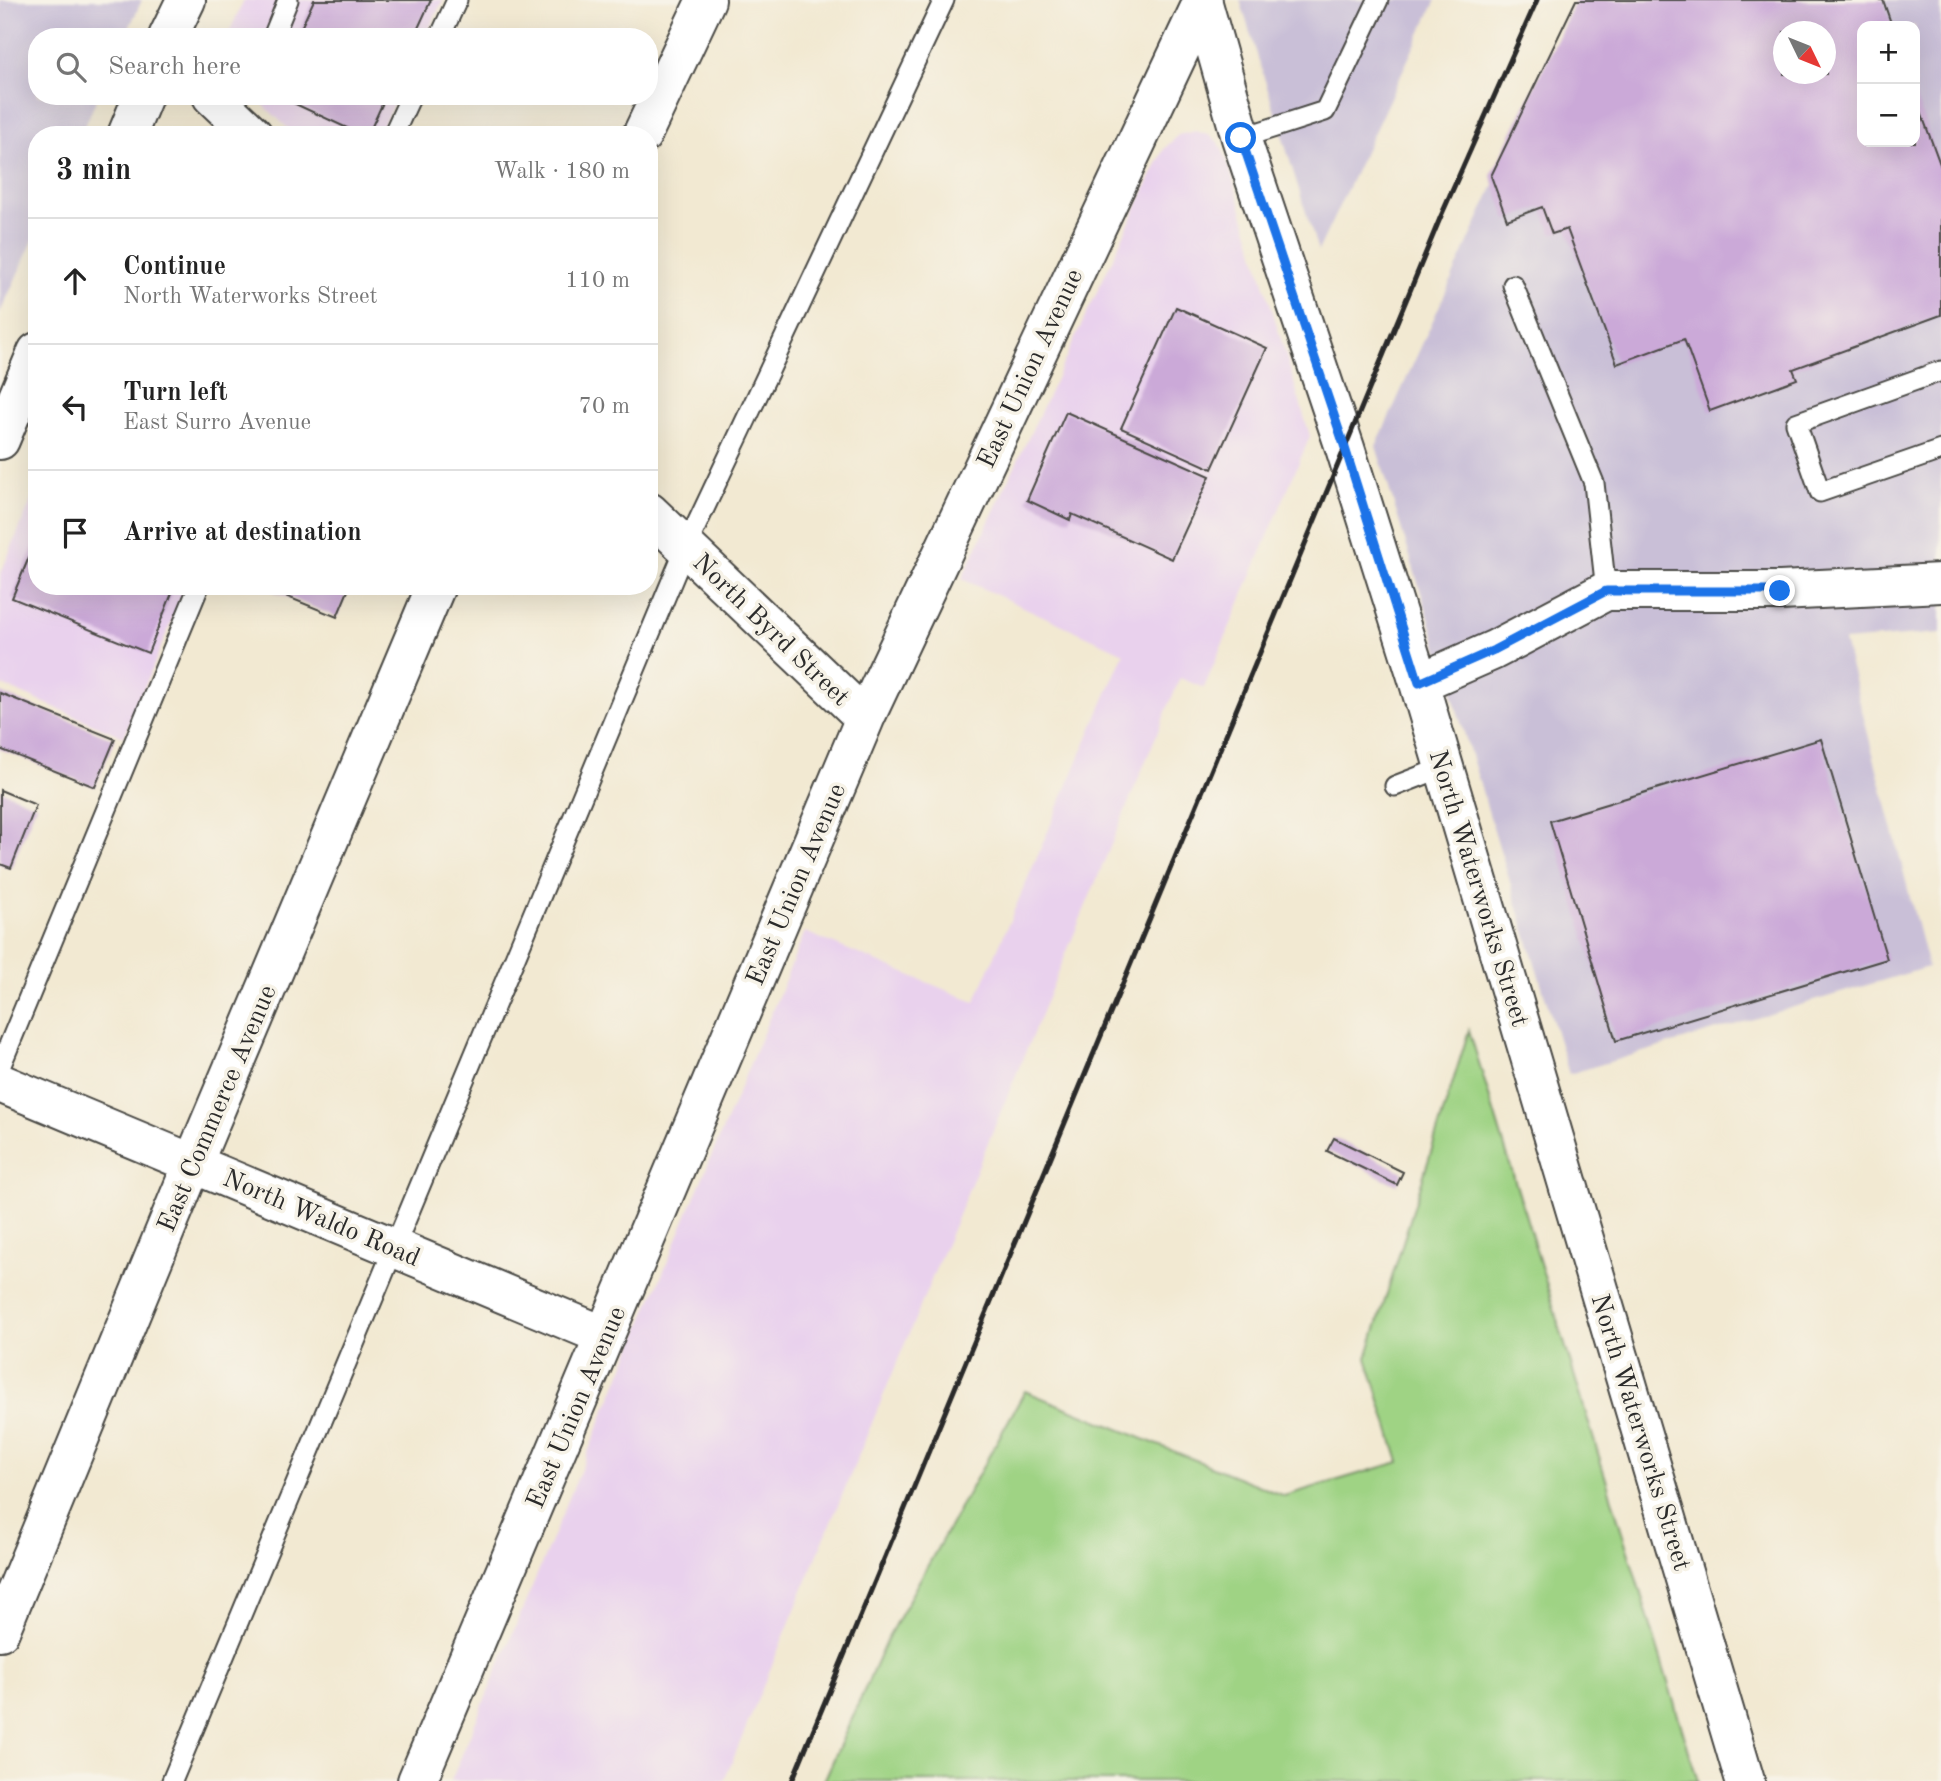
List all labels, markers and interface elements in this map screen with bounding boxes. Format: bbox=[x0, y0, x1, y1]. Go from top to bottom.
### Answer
north arrow bbox=[1773, 21, 1836, 84]
map controls bbox=[1857, 21, 1920, 147]
button: + bbox=[1857, 21, 1920, 84]
search box bbox=[28, 28, 658, 105]
icon: search bbox=[52, 48, 90, 86]
text: Search here bbox=[108, 54, 241, 80]
button: − bbox=[1857, 84, 1920, 147]
route start bbox=[1225, 122, 1256, 153]
text: 3 min bbox=[56, 156, 131, 186]
text: Walk · 180 m bbox=[494, 160, 630, 183]
text: Continue bbox=[123, 254, 226, 280]
icon: ahead bbox=[56, 262, 94, 300]
street label: East Union Avenue bbox=[973, 265, 1088, 472]
text: 110 m bbox=[565, 269, 630, 292]
text: North Waterworks Street bbox=[123, 285, 378, 308]
text: Turn left bbox=[123, 380, 228, 406]
icon: left bbox=[56, 388, 94, 426]
text: 70 m bbox=[579, 395, 630, 418]
text: East Surro Avenue bbox=[123, 411, 311, 434]
icon: arrive bbox=[56, 514, 94, 552]
text: Arrive at destination bbox=[123, 520, 362, 546]
street label: North Byrd Street bbox=[687, 549, 854, 711]
route end bbox=[1764, 575, 1795, 606]
street label: North Waterworks Street bbox=[1424, 747, 1533, 1030]
street label: East Union Avenue bbox=[743, 780, 851, 990]
street label: East Commerce Avenue bbox=[154, 981, 282, 1236]
street label: North Waldo Road bbox=[219, 1166, 424, 1272]
street label: North Waterworks Street bbox=[1586, 1291, 1695, 1574]
street label: East Union Avenue bbox=[523, 1303, 631, 1513]

